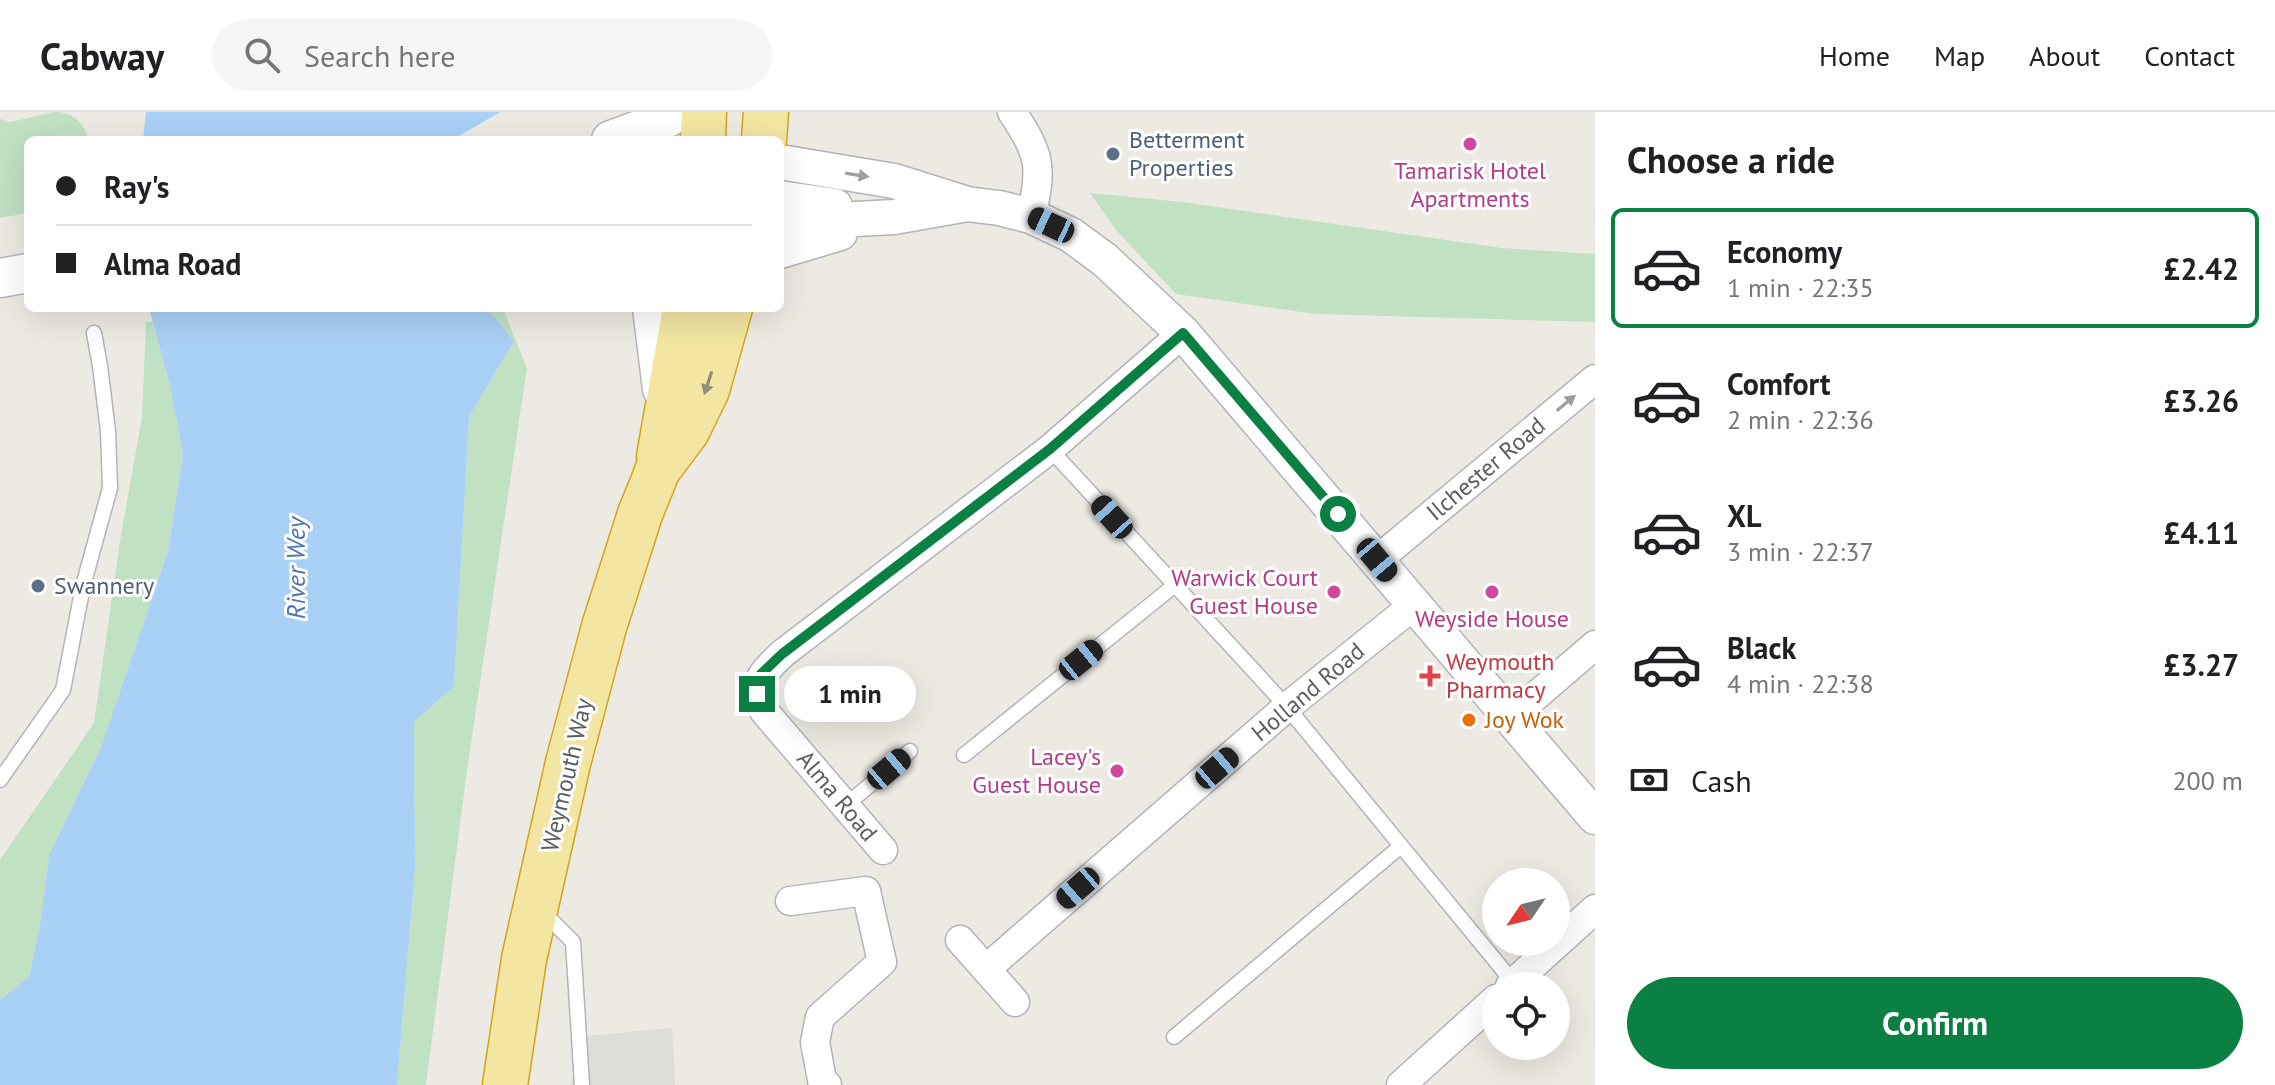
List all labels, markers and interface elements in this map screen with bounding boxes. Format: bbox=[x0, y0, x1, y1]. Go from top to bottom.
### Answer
search box bbox=[212, 19, 772, 91]
text: Cabway bbox=[40, 31, 164, 80]
icon: search bbox=[240, 33, 284, 77]
text: Search here bbox=[304, 36, 455, 75]
text: Home bbox=[1819, 37, 1890, 74]
text: Map bbox=[1934, 37, 1985, 74]
text: About bbox=[2029, 37, 2100, 74]
text: Contact bbox=[2144, 37, 2235, 74]
place label: Betterment Properties bbox=[1129, 124, 1245, 183]
marker: Tamarisk Hotel Apartments bbox=[1461, 135, 1479, 153]
text: Choose a ride bbox=[1627, 136, 1835, 183]
marker: Betterment Properties bbox=[1104, 145, 1122, 163]
place label: Tamarisk Hotel Apartments bbox=[1394, 155, 1546, 214]
text: Ray's bbox=[104, 167, 169, 206]
one-way arrow bbox=[845, 169, 870, 181]
car bbox=[1024, 204, 1078, 246]
icon: car bbox=[1631, 232, 1703, 304]
text: Economy bbox=[1727, 232, 1842, 271]
text: Alma Road bbox=[104, 244, 241, 283]
text: £2.42 bbox=[2164, 249, 2239, 288]
text: 1 min · 22:35 bbox=[1727, 271, 1874, 304]
icon: car bbox=[1631, 364, 1703, 436]
text: Comfort bbox=[1727, 364, 1830, 403]
one-way arrow bbox=[702, 371, 714, 395]
text: £3.26 bbox=[2164, 381, 2239, 420]
one-way arrow bbox=[1556, 395, 1576, 412]
text: 2 min · 22:36 bbox=[1727, 403, 1874, 436]
street label: Ilchester Road bbox=[1420, 410, 1551, 527]
car bbox=[1087, 491, 1137, 543]
route start bbox=[1320, 496, 1356, 532]
icon: car bbox=[1631, 496, 1703, 568]
text: XL bbox=[1727, 496, 1761, 535]
text: £4.11 bbox=[2164, 513, 2239, 552]
water label: River Wey bbox=[279, 515, 312, 619]
car bbox=[1352, 534, 1402, 586]
text: 3 min · 22:37 bbox=[1727, 535, 1874, 568]
place label: Warwick Court Guest House bbox=[1171, 562, 1318, 621]
place label: Swannery bbox=[54, 570, 154, 601]
marker: Swannery bbox=[29, 577, 47, 595]
marker: Warwick Court Guest House bbox=[1325, 583, 1343, 601]
marker: Weyside House bbox=[1483, 583, 1501, 601]
place label: Weyside House bbox=[1415, 603, 1569, 634]
icon: car bbox=[1631, 628, 1703, 700]
text: Black bbox=[1727, 628, 1796, 667]
street label: Holland Road bbox=[1245, 635, 1371, 748]
car bbox=[1055, 636, 1107, 684]
text: £3.27 bbox=[2164, 645, 2239, 684]
place label: Weymouth Pharmacy bbox=[1446, 646, 1554, 705]
callout: 1 min bbox=[785, 666, 917, 722]
marker: Weymouth Pharmacy bbox=[1421, 667, 1439, 685]
text: 4 min · 22:38 bbox=[1727, 667, 1874, 700]
route end bbox=[739, 676, 775, 712]
text: 1 min bbox=[818, 677, 882, 710]
street label: Weymouth Way bbox=[534, 695, 599, 854]
place label: Joy Wok bbox=[1484, 704, 1565, 735]
marker: Joy Wok bbox=[1460, 711, 1478, 729]
place label: Lacey's Guest House bbox=[972, 741, 1101, 800]
car bbox=[1191, 743, 1243, 793]
street label: Alma Road bbox=[790, 744, 884, 848]
car bbox=[863, 744, 915, 794]
icon: cash bbox=[1627, 758, 1671, 802]
text: Cash bbox=[1691, 761, 1752, 800]
marker: Lacey's Guest House bbox=[1108, 762, 1126, 780]
text: 200 m bbox=[2172, 764, 2243, 797]
car bbox=[1052, 863, 1104, 913]
north arrow bbox=[1482, 868, 1570, 956]
map controls bbox=[1482, 868, 1570, 1060]
button: locate bbox=[1482, 972, 1570, 1060]
button: Confirm bbox=[1627, 977, 2243, 1069]

